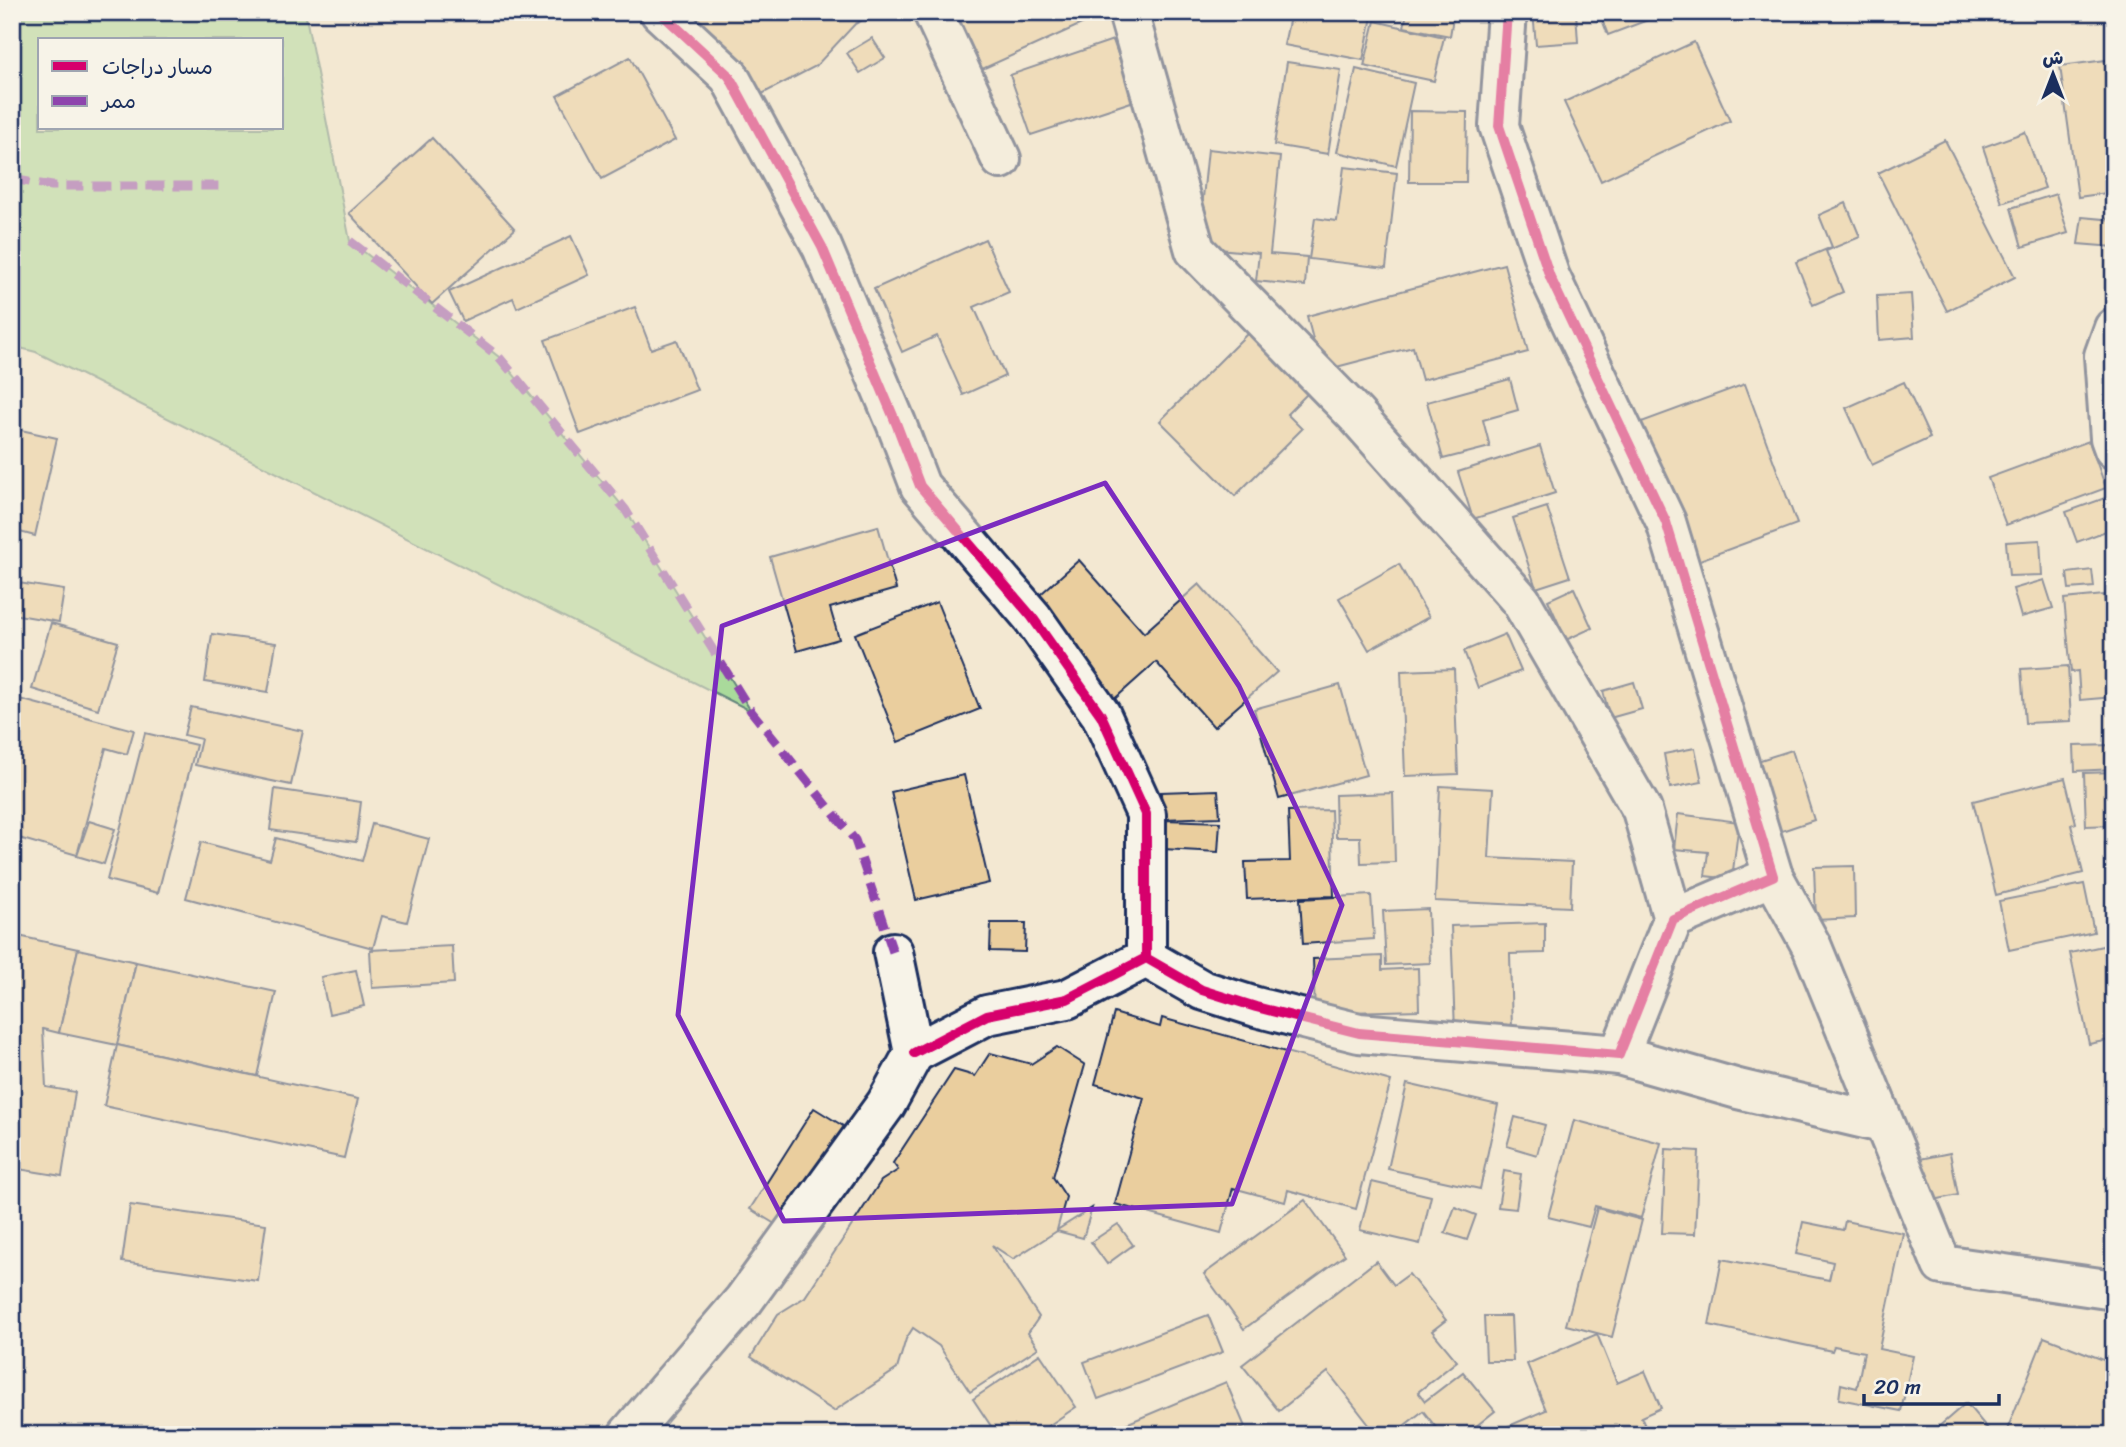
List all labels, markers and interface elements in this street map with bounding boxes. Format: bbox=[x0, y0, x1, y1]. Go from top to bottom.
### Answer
legend bbox=[38, 38, 284, 130]
north arrow bbox=[2018, 38, 2088, 108]
text: ش bbox=[2043, 41, 2064, 74]
text: مسار دراجات bbox=[102, 48, 213, 86]
text: ممر bbox=[100, 82, 136, 120]
scale bar bbox=[1864, 1363, 1998, 1407]
text: 20 m bbox=[1874, 1368, 1921, 1406]

